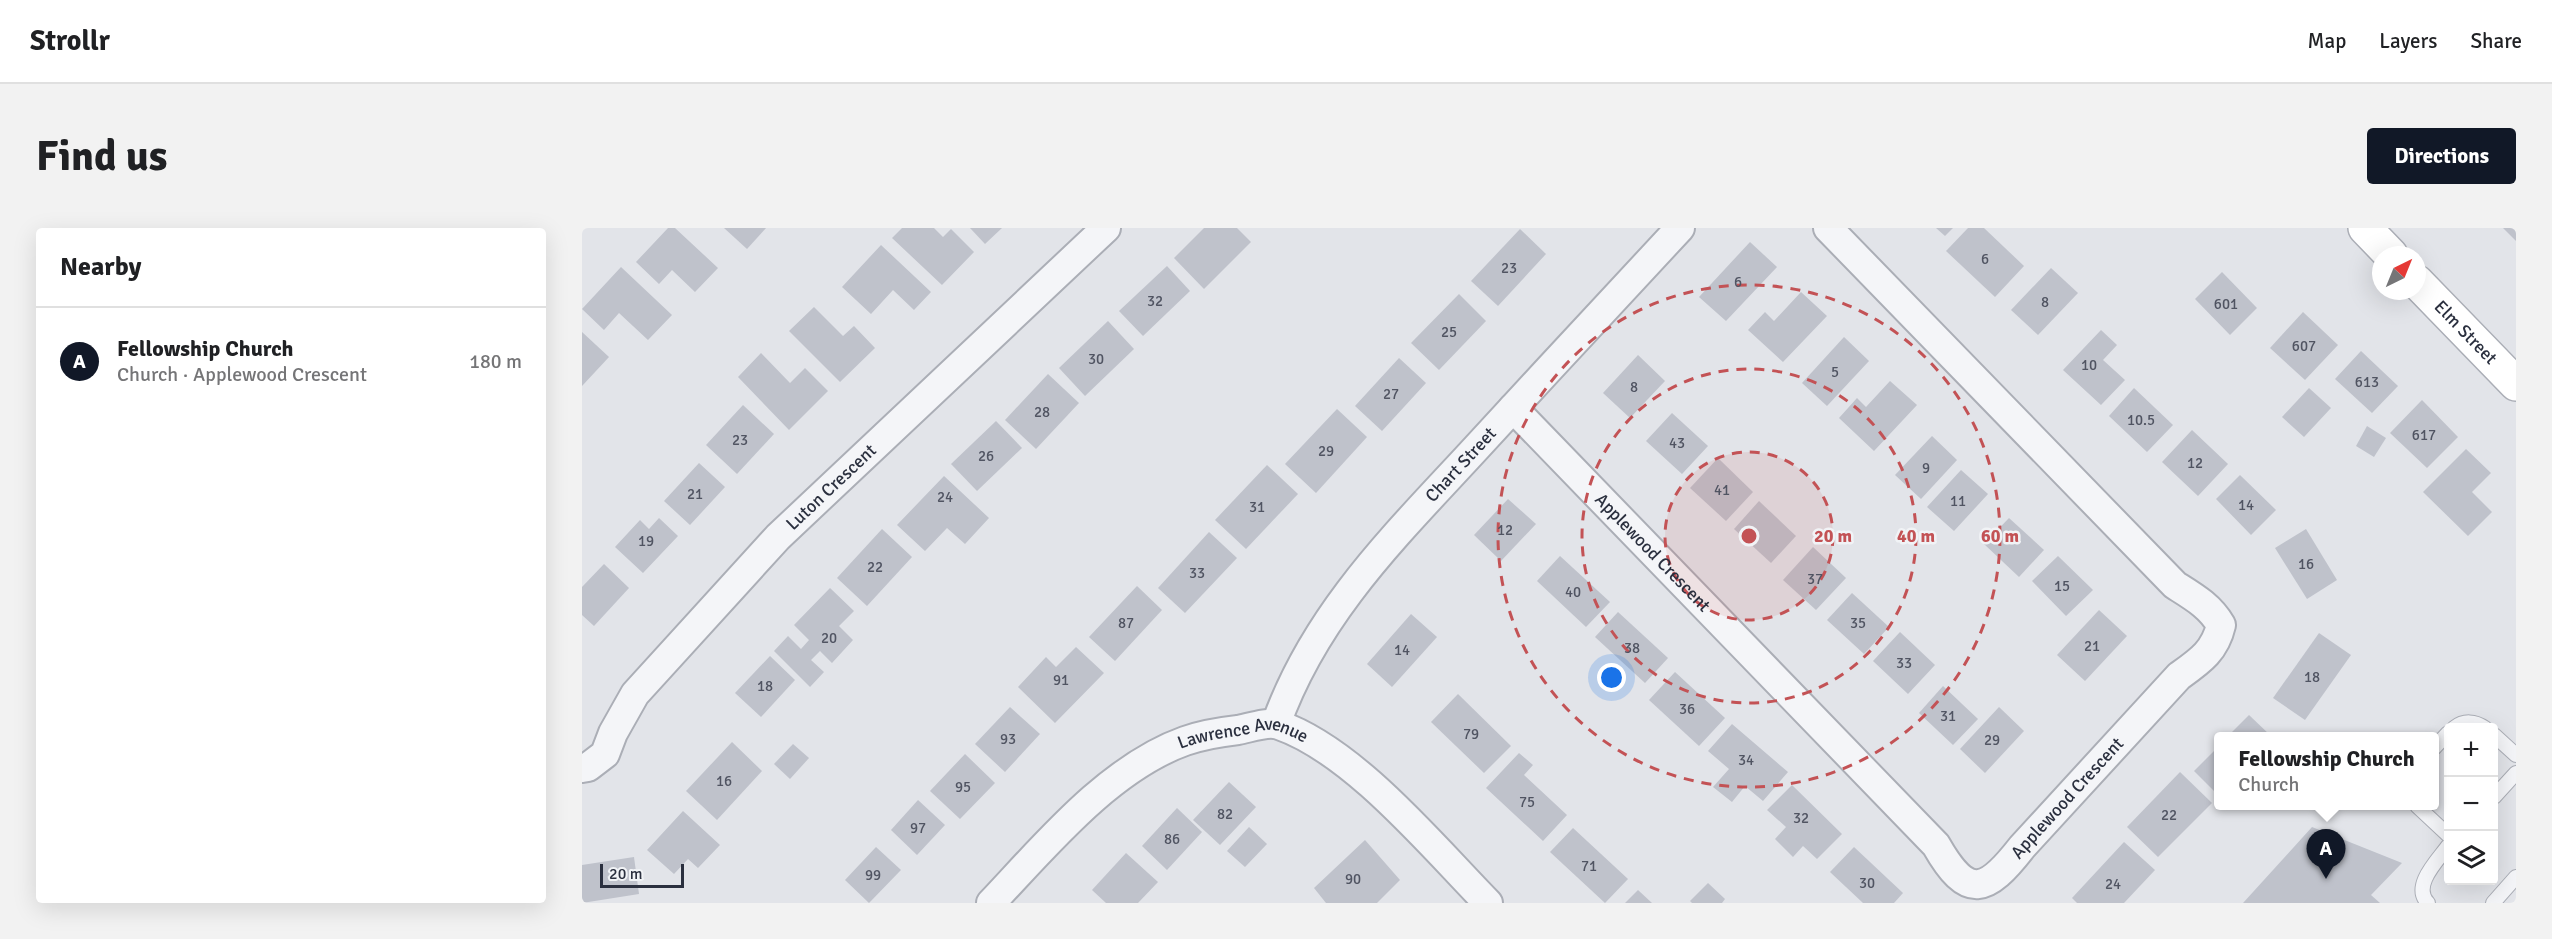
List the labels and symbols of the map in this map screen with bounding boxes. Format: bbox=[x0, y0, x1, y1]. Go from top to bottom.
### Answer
north arrow bbox=[2372, 246, 2426, 300]
house number: 6 bbox=[1981, 250, 1989, 268]
house number: 23 bbox=[1501, 259, 1517, 277]
house number: 6 bbox=[1734, 273, 1742, 291]
house number: 32 bbox=[1147, 292, 1163, 310]
house number: 8 bbox=[2041, 293, 2049, 311]
house number: 601 bbox=[2214, 295, 2238, 313]
street label: Elm Street bbox=[2430, 296, 2502, 369]
house number: 25 bbox=[1441, 323, 1457, 341]
house number: 607 bbox=[2292, 337, 2316, 355]
house number: 30 bbox=[1088, 350, 1104, 368]
house number: 10 bbox=[2081, 356, 2097, 374]
house number: 5 bbox=[1831, 363, 1839, 381]
house number: 613 bbox=[2355, 373, 2379, 391]
house number: 8 bbox=[1630, 378, 1638, 396]
house number: 27 bbox=[1383, 385, 1399, 403]
house number: 28 bbox=[1034, 403, 1050, 421]
house number: 10.5 bbox=[2127, 411, 2155, 429]
street label: Chart Street bbox=[1421, 423, 1501, 507]
house number: 617 bbox=[2412, 426, 2436, 444]
house number: 23 bbox=[732, 431, 748, 449]
house number: 43 bbox=[1669, 434, 1685, 452]
street label: Luton Crescent bbox=[781, 439, 881, 535]
house number: 29 bbox=[1318, 442, 1334, 460]
house number: 26 bbox=[978, 447, 994, 465]
house number: 12 bbox=[2187, 454, 2203, 472]
house number: 9 bbox=[1922, 459, 1930, 477]
house number: 41 bbox=[1714, 481, 1730, 499]
house number: 21 bbox=[687, 485, 703, 503]
house number: 24 bbox=[937, 488, 953, 506]
street label: Applewood Crescent bbox=[1590, 488, 1715, 616]
house number: 11 bbox=[1950, 492, 1966, 510]
house number: 14 bbox=[2238, 496, 2254, 514]
house number: 31 bbox=[1249, 498, 1265, 516]
house number: 12 bbox=[1497, 521, 1513, 539]
text: 20 m bbox=[1814, 525, 1852, 547]
text: 40 m bbox=[1897, 525, 1935, 547]
text: 60 m bbox=[1981, 525, 2019, 547]
centre of rings bbox=[1739, 526, 1759, 546]
house number: 19 bbox=[638, 532, 654, 550]
house number: 16 bbox=[2298, 555, 2314, 573]
house number: 22 bbox=[867, 558, 883, 576]
house number: 33 bbox=[1189, 564, 1205, 582]
house number: 37 bbox=[1807, 570, 1823, 588]
house number: 15 bbox=[2054, 577, 2070, 595]
house number: 40 bbox=[1565, 583, 1581, 601]
house number: 87 bbox=[1118, 614, 1134, 632]
house number: 35 bbox=[1850, 614, 1866, 632]
house number: 20 bbox=[821, 629, 837, 647]
house number: 21 bbox=[2084, 637, 2100, 655]
house number: 38 bbox=[1624, 639, 1640, 657]
house number: 14 bbox=[1394, 641, 1410, 659]
house number: 33 bbox=[1896, 654, 1912, 672]
your location bbox=[1597, 663, 1626, 692]
house number: 18 bbox=[2304, 668, 2320, 686]
house number: 91 bbox=[1053, 671, 1069, 689]
house number: 18 bbox=[757, 677, 773, 695]
house number: 36 bbox=[1679, 700, 1695, 718]
house number: 31 bbox=[1940, 707, 1956, 725]
street label: Lawrence Avenue bbox=[1174, 713, 1312, 754]
house number: 79 bbox=[1463, 725, 1479, 743]
house number: 93 bbox=[1000, 730, 1016, 748]
house number: 29 bbox=[1984, 731, 2000, 749]
street label: Applewood Crescent bbox=[2006, 733, 2128, 863]
house number: 34 bbox=[1738, 751, 1754, 769]
house number: 16 bbox=[716, 772, 732, 790]
house number: 95 bbox=[955, 778, 971, 796]
house number: 75 bbox=[1519, 793, 1535, 811]
house number: 82 bbox=[1217, 805, 1233, 823]
house number: 22 bbox=[2161, 806, 2177, 824]
house number: 32 bbox=[1793, 809, 1809, 827]
house number: 97 bbox=[910, 819, 926, 837]
house number: 86 bbox=[1164, 830, 1180, 848]
pin: A bbox=[2306, 830, 2346, 879]
house number: 71 bbox=[1581, 857, 1597, 875]
scale bar bbox=[600, 861, 684, 888]
house number: 99 bbox=[865, 866, 881, 884]
house number: 90 bbox=[1345, 870, 1361, 888]
house number: 30 bbox=[1859, 874, 1875, 892]
house number: 24 bbox=[2105, 875, 2121, 893]

